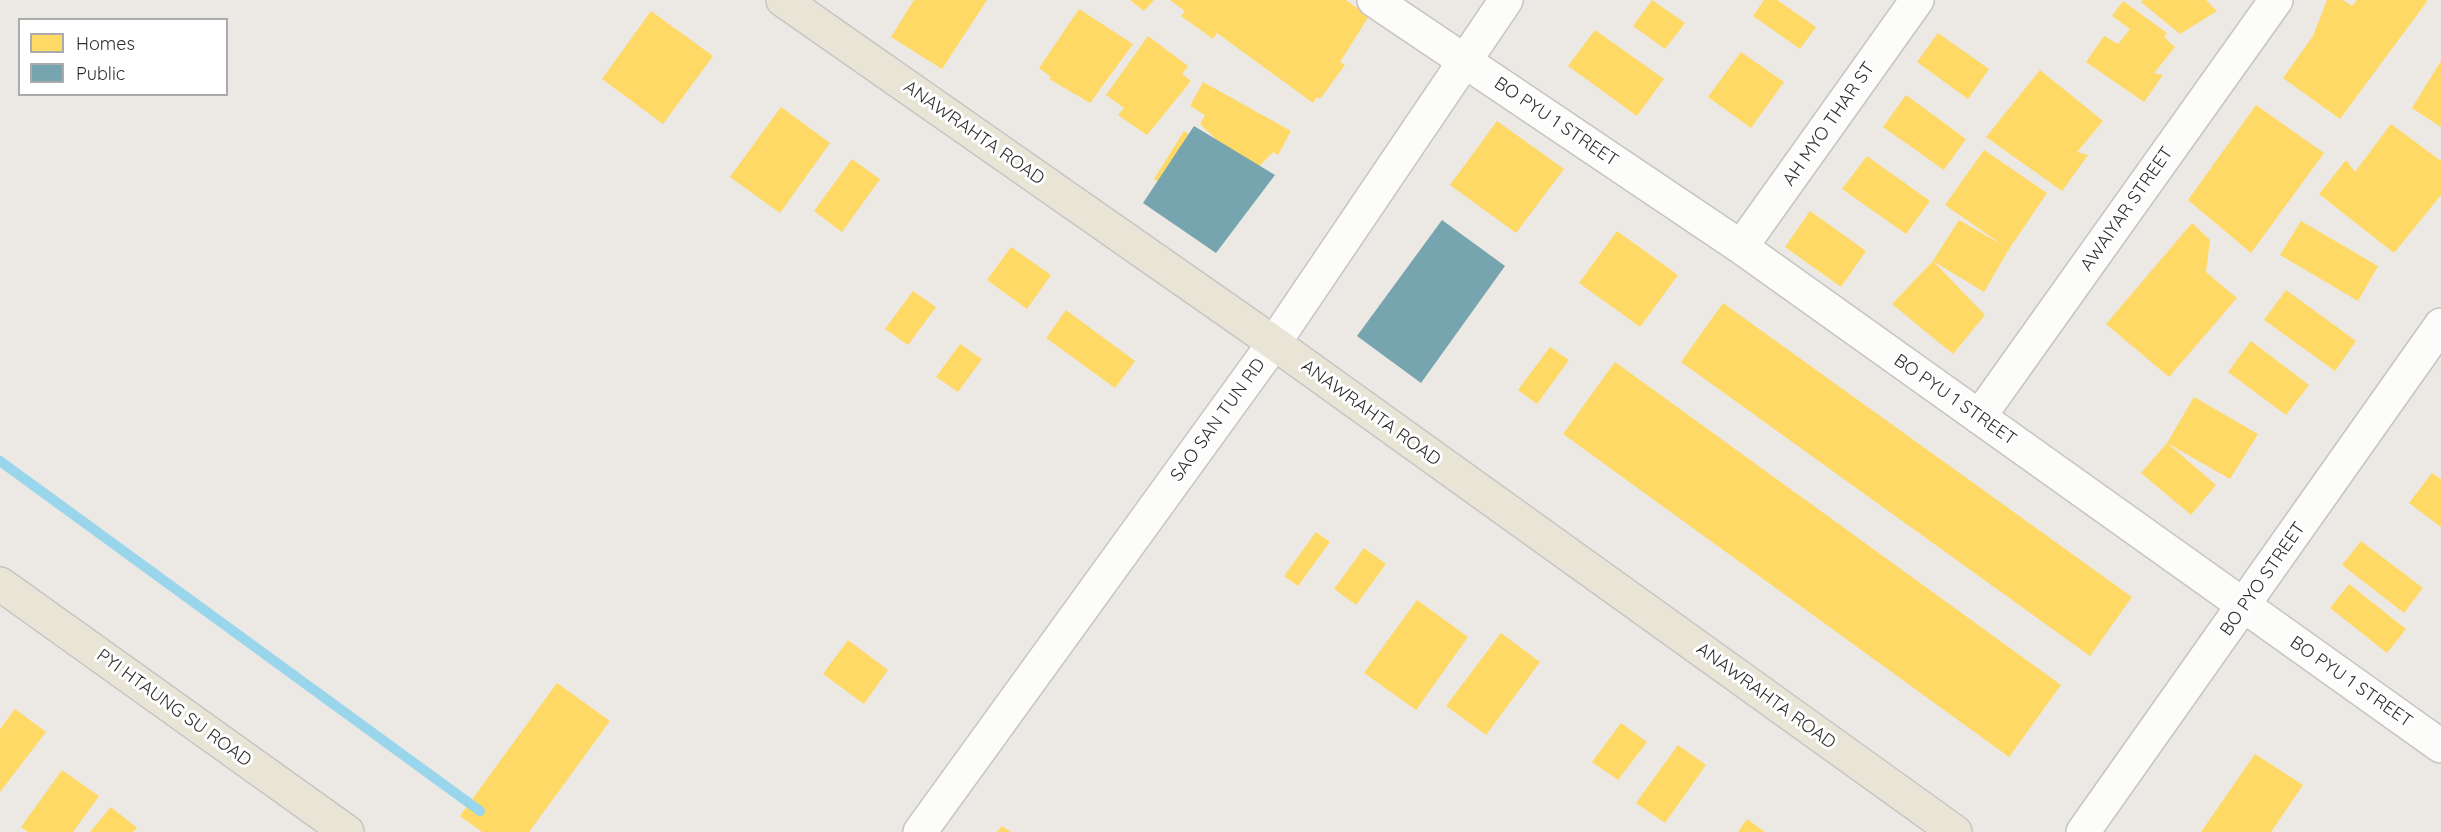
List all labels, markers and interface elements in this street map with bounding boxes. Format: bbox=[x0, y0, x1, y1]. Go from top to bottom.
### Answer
legend bbox=[18, 18, 228, 96]
text: Homes bbox=[76, 32, 135, 55]
street label: AH MYO THAR ST bbox=[1778, 58, 1880, 190]
text: Public bbox=[76, 62, 125, 85]
street label: BO PYU 1 STREET bbox=[1490, 73, 1622, 171]
street label: ANAWRAHTA ROAD bbox=[900, 76, 1048, 190]
street label: AWAIYAR STREET bbox=[2076, 143, 2178, 275]
street label: BO PYU 1 STREET bbox=[1890, 350, 2020, 450]
street label: SAO SAN TUN RD bbox=[1166, 354, 1270, 486]
street label: ANAWRAHTA ROAD bbox=[1297, 355, 1445, 471]
street label: BO PYO STREET bbox=[2216, 518, 2310, 640]
street label: BO PYU 1 STREET bbox=[2286, 632, 2416, 732]
street label: ANAWRAHTA ROAD bbox=[1692, 638, 1840, 754]
street label: PYI HTAUNG SU ROAD bbox=[92, 645, 256, 771]

